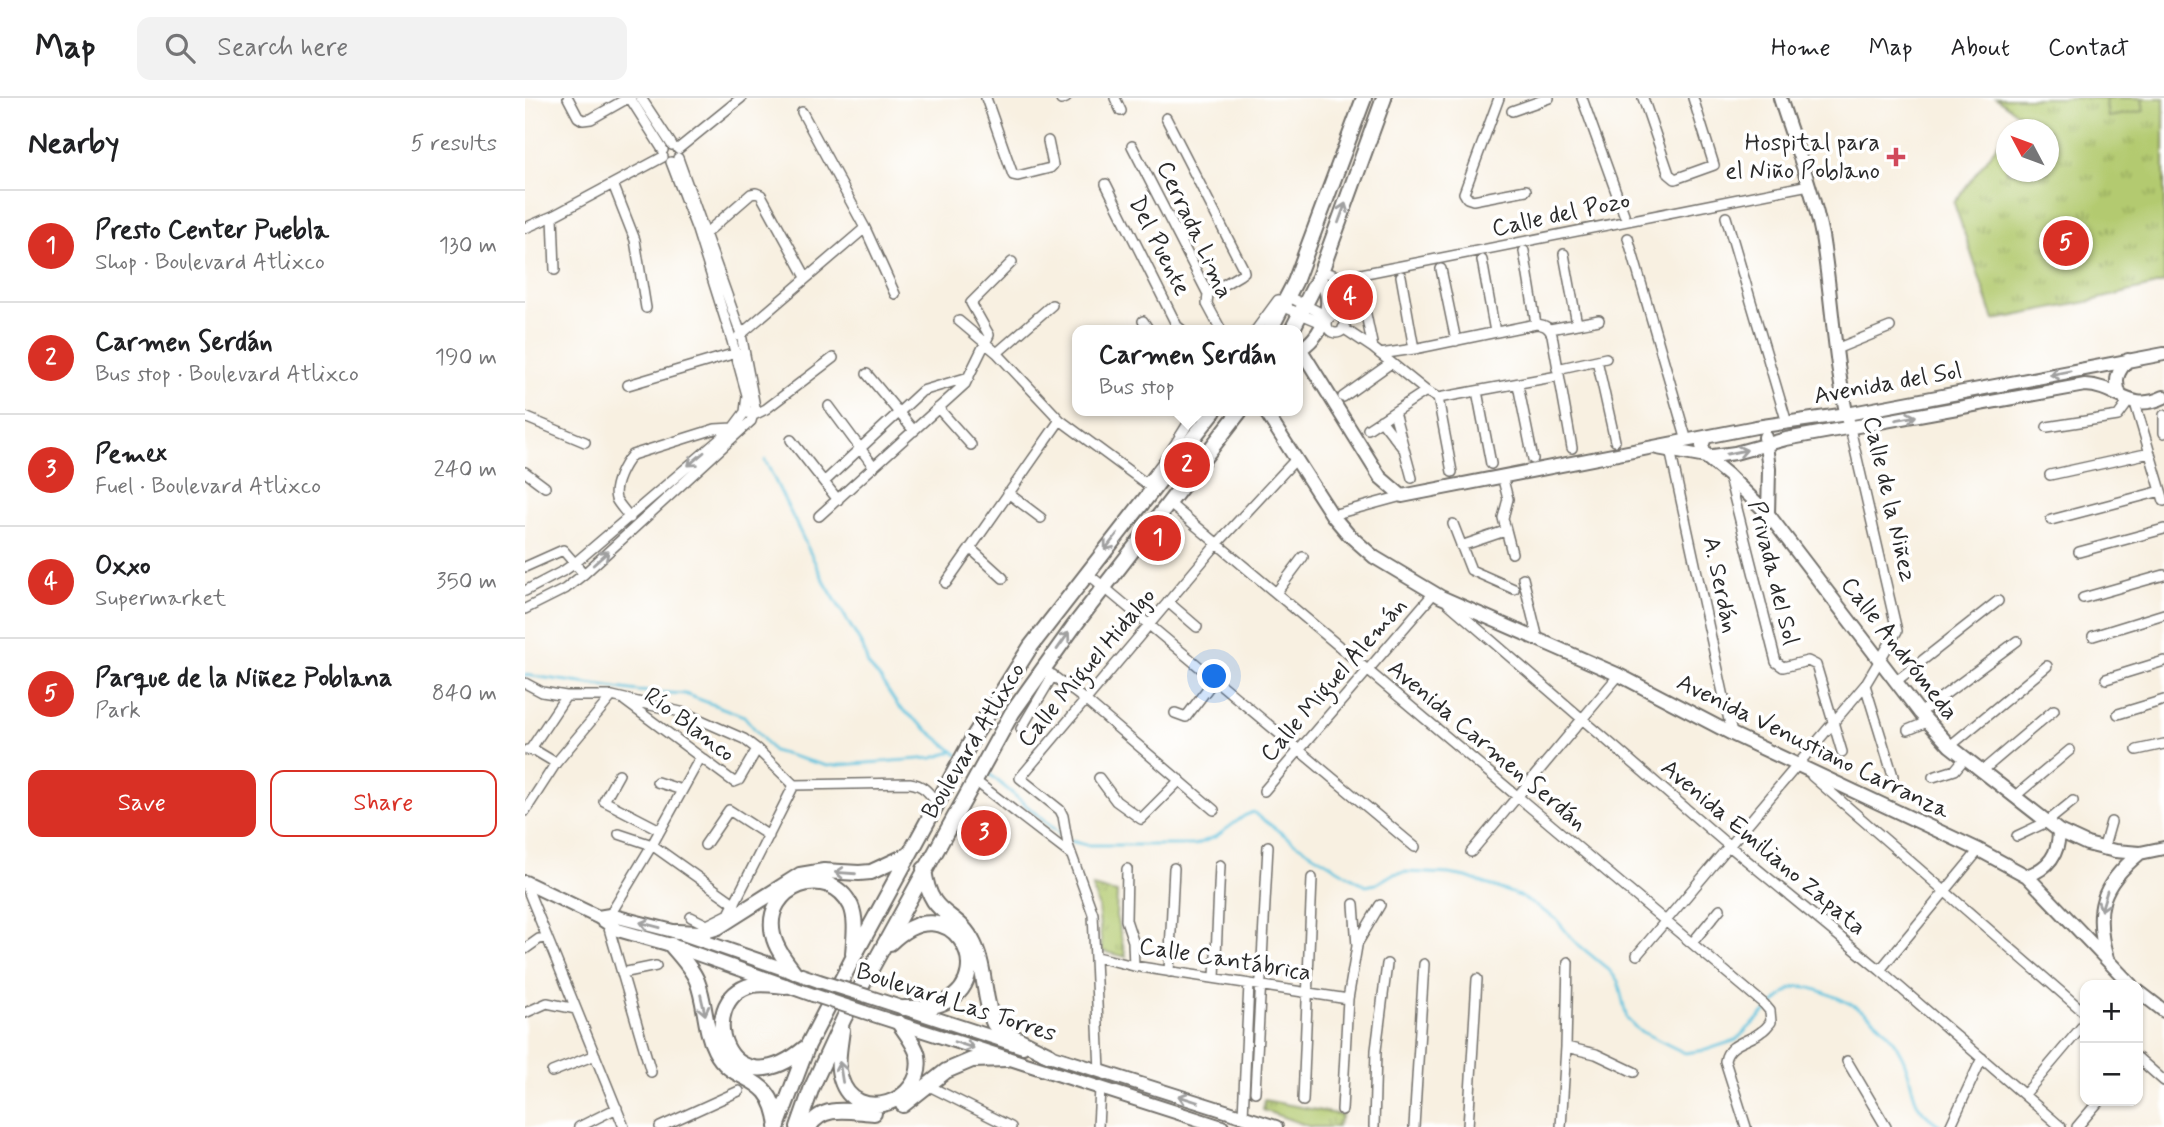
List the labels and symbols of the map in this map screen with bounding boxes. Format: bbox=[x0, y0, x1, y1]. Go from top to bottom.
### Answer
north arrow bbox=[1996, 119, 2059, 182]
place label: Hospital para el Niño Poblano bbox=[1725, 128, 1880, 187]
marker: Hospital para el Niño Poblano bbox=[1886, 147, 1906, 167]
street label: Cerrada Lima bbox=[1149, 156, 1239, 304]
street label: Calle del Pozo bbox=[1489, 185, 1633, 245]
street label: Del Puente bbox=[1121, 191, 1197, 301]
one-way arrow bbox=[1337, 202, 1350, 224]
pin: 5 bbox=[2043, 217, 2089, 269]
pin: 4 bbox=[1327, 271, 1373, 323]
street label: Avenida del Sol bbox=[1812, 356, 1964, 412]
one-way arrow bbox=[2050, 366, 2072, 380]
one-way arrow bbox=[1894, 411, 1917, 424]
street label: Calle de la Niñez bbox=[1855, 413, 1923, 585]
pin: 2 bbox=[1164, 439, 1210, 491]
one-way arrow bbox=[1725, 444, 1748, 458]
one-way arrow bbox=[688, 451, 706, 467]
street label: Privada del Sol bbox=[1740, 498, 1806, 648]
pin: 1 bbox=[1135, 512, 1181, 564]
one-way arrow bbox=[1104, 532, 1119, 551]
street label: A. Serdán bbox=[1695, 534, 1745, 636]
one-way arrow bbox=[592, 550, 610, 566]
street label: Calle Andrómeda bbox=[1833, 571, 1965, 727]
street label: Calle Miguel Hidalgo bbox=[1011, 582, 1165, 756]
street label: Calle Miguel Alemán bbox=[1254, 591, 1416, 771]
one-way arrow bbox=[1056, 632, 1070, 651]
street label: Avenida Carmen Serdán bbox=[1381, 653, 1593, 839]
street label: Boulevard Atlixco bbox=[915, 657, 1033, 825]
your location bbox=[1197, 659, 1231, 693]
street label: Avenida Venustiano Carranza bbox=[1671, 667, 1955, 827]
street label: Río Blanco bbox=[637, 681, 741, 769]
street label: Avenida Emiliano Zapata bbox=[1654, 753, 1872, 943]
pin: 3 bbox=[961, 807, 1007, 859]
one-way arrow bbox=[834, 866, 857, 879]
one-way arrow bbox=[2096, 889, 2109, 911]
one-way arrow bbox=[639, 917, 661, 930]
street label: Calle Cantábrica bbox=[1137, 931, 1313, 989]
street label: Boulevard Las Torres bbox=[852, 956, 1060, 1050]
one-way arrow bbox=[697, 993, 710, 1015]
one-way arrow bbox=[953, 1039, 975, 1052]
one-way arrow bbox=[834, 1061, 847, 1084]
one-way arrow bbox=[1177, 1091, 1199, 1104]

